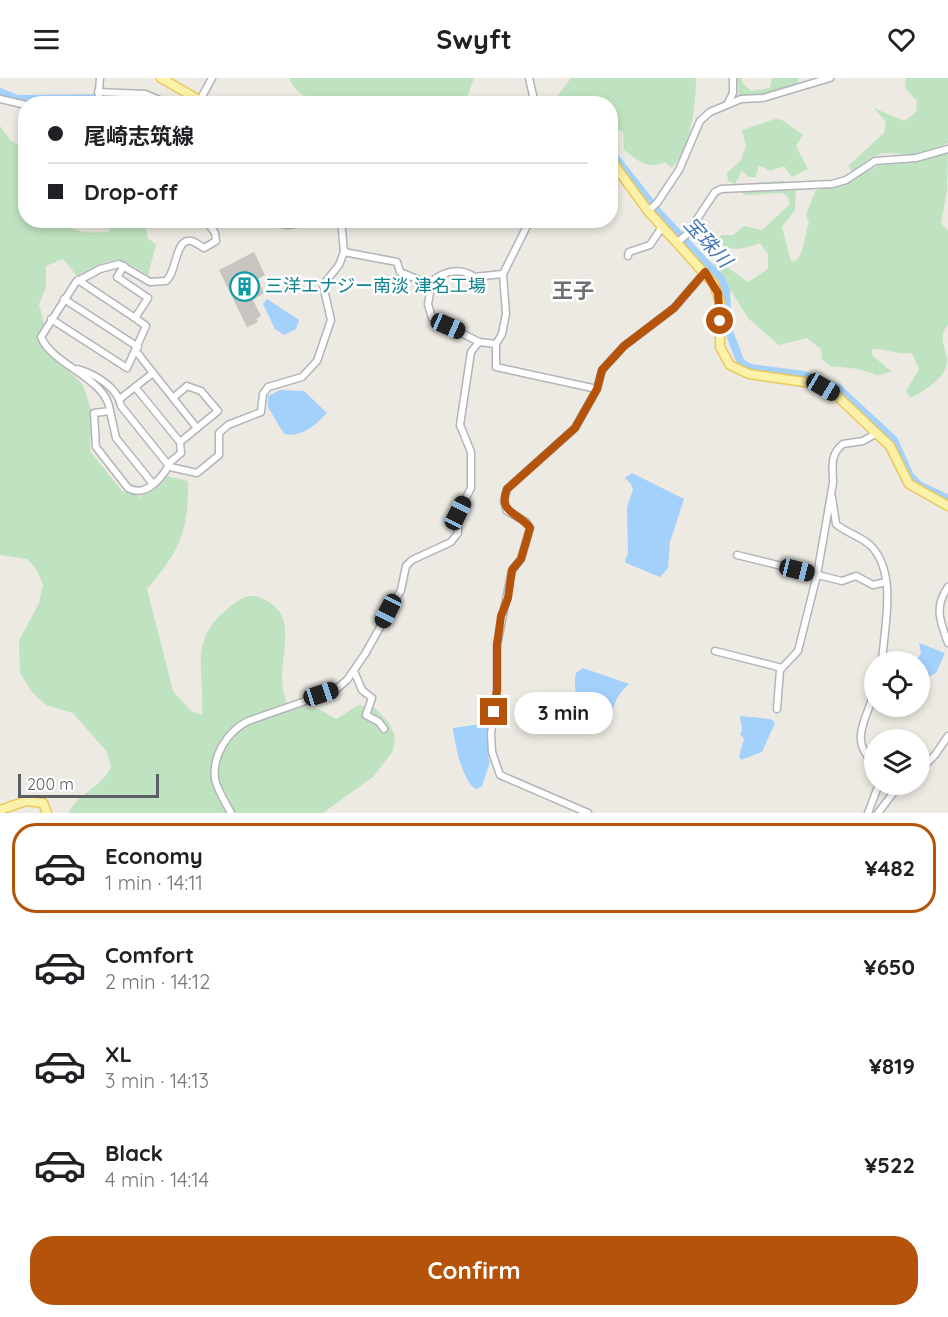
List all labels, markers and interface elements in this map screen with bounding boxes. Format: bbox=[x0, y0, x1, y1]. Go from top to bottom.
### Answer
text: Swyft bbox=[436, 22, 512, 56]
icon: menu bbox=[30, 23, 63, 56]
icon: heart bbox=[885, 23, 918, 56]
text: 尾崎志筑線 bbox=[84, 122, 194, 150]
text: Drop-off bbox=[84, 178, 178, 206]
water label: 宝珠川 bbox=[679, 211, 739, 274]
building icon: 三洋エナジー南淡 津名工場 bbox=[228, 270, 260, 302]
place label: 三洋エナジー南淡 津名工場 bbox=[265, 274, 486, 297]
district label: 王子 bbox=[552, 277, 594, 303]
route start bbox=[706, 307, 733, 334]
car bbox=[428, 310, 468, 342]
car bbox=[803, 370, 843, 404]
car bbox=[442, 493, 474, 533]
car bbox=[777, 557, 817, 583]
car bbox=[372, 591, 404, 631]
map controls bbox=[864, 651, 930, 795]
button: locate bbox=[864, 651, 930, 717]
car bbox=[301, 680, 341, 708]
callout: 3 min bbox=[515, 691, 614, 733]
route end bbox=[480, 698, 507, 725]
text: 3 min bbox=[538, 700, 589, 725]
button: layers bbox=[864, 729, 930, 795]
scale bar bbox=[18, 771, 159, 798]
text: 200 m bbox=[27, 774, 74, 794]
icon: car bbox=[33, 841, 87, 895]
text: Economy bbox=[105, 842, 203, 870]
text: ¥482 bbox=[864, 854, 915, 882]
text: 1 min · 14:11 bbox=[105, 870, 203, 895]
icon: car bbox=[33, 940, 87, 994]
text: Comfort bbox=[105, 941, 194, 969]
text: ¥650 bbox=[864, 953, 915, 981]
text: 2 min · 14:12 bbox=[105, 969, 210, 994]
icon: car bbox=[33, 1039, 87, 1093]
text: XL bbox=[105, 1040, 132, 1068]
text: ¥819 bbox=[869, 1052, 915, 1080]
text: 3 min · 14:13 bbox=[105, 1068, 209, 1093]
icon: car bbox=[33, 1138, 87, 1192]
text: Black bbox=[105, 1139, 163, 1167]
text: ¥522 bbox=[864, 1151, 915, 1179]
text: 4 min · 14:14 bbox=[105, 1167, 209, 1192]
button: Confirm bbox=[30, 1236, 918, 1305]

